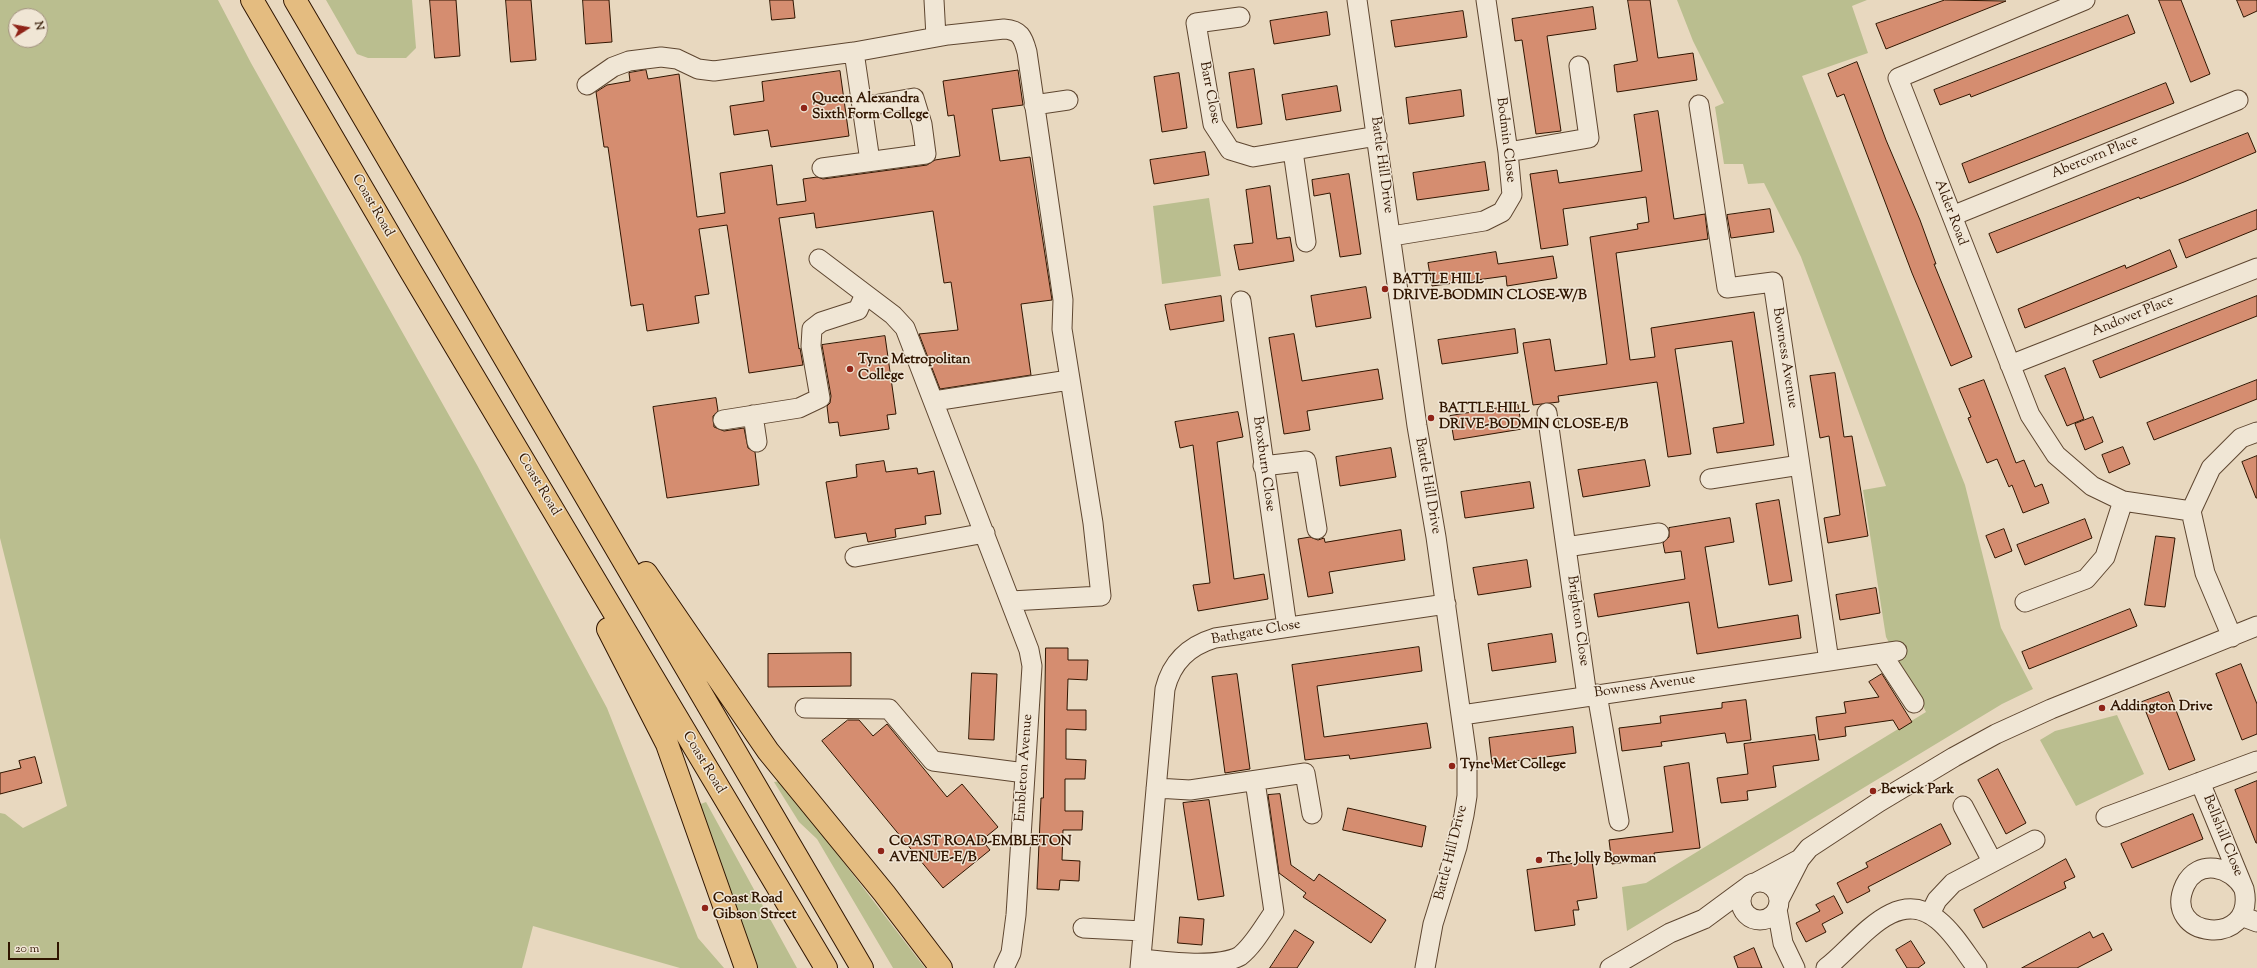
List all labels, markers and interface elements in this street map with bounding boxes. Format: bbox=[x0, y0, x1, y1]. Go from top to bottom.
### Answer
north arrow bbox=[8, 8, 48, 48]
text: N bbox=[30, 20, 47, 32]
street label: Barr Close bbox=[1195, 60, 1223, 126]
place label: Queen Alexandra Sixth Form College bbox=[812, 92, 929, 124]
street label: Bodmin Close bbox=[1491, 96, 1519, 184]
marker: Queen Alexandra Sixth Form College bbox=[799, 103, 809, 113]
street label: Battle Hill Drive bbox=[1366, 116, 1396, 214]
street label: Abercorn Place bbox=[2049, 133, 2141, 183]
street label: Coast Road bbox=[347, 172, 397, 240]
street label: Alder Road bbox=[1930, 178, 1970, 248]
place label: BATTLE HILL DRIVE-BODMIN CLOSE-W/B bbox=[1393, 273, 1587, 306]
marker: BATTLE HILL DRIVE-BODMIN CLOSE-W/B bbox=[1380, 284, 1390, 294]
street label: Andover Place bbox=[2089, 293, 2177, 341]
street label: Bowness Avenue bbox=[1768, 306, 1800, 410]
place label: Tyne Metropolitan College bbox=[858, 353, 971, 386]
marker: Tyne Metropolitan College bbox=[845, 364, 855, 374]
place label: BATTLE HILL DRIVE-BODMIN CLOSE-E/B bbox=[1439, 402, 1628, 434]
marker: BATTLE HILL DRIVE-BODMIN CLOSE-E/B bbox=[1426, 413, 1436, 423]
street label: Broxburn Close bbox=[1248, 415, 1278, 513]
street label: Battle Hill Drive bbox=[1410, 437, 1444, 535]
street label: Coast Road bbox=[513, 451, 563, 519]
street label: Brighton Close bbox=[1562, 575, 1592, 667]
street label: Bathgate Close bbox=[1210, 617, 1302, 649]
street label: Bowness Avenue bbox=[1593, 672, 1697, 702]
place label: Addington Drive bbox=[2110, 700, 2213, 716]
marker: Addington Drive bbox=[2097, 703, 2107, 713]
street label: Embleton Avenue bbox=[1013, 713, 1037, 823]
street label: Coast Road bbox=[678, 729, 728, 797]
place label: Tyne Met College bbox=[1460, 758, 1566, 774]
marker: Tyne Met College bbox=[1447, 761, 1457, 771]
place label: Bewick Park bbox=[1881, 783, 1954, 799]
marker: Bewick Park bbox=[1868, 786, 1878, 796]
street label: Bellshill Close bbox=[2198, 793, 2246, 879]
street label: Battle Hill Drive bbox=[1432, 804, 1472, 902]
place label: COAST ROAD-EMBLETON AVENUE-E/B bbox=[889, 835, 1072, 868]
marker: COAST ROAD-EMBLETON AVENUE-E/B bbox=[876, 846, 886, 856]
place label: The Jolly Bowman bbox=[1547, 852, 1657, 868]
marker: The Jolly Bowman bbox=[1534, 855, 1544, 865]
place label: Coast Road Gibson Street bbox=[713, 892, 797, 924]
marker: Coast Road Gibson Street bbox=[700, 903, 710, 913]
scale bar bbox=[10, 934, 61, 960]
text: 20 m bbox=[15, 940, 39, 958]

